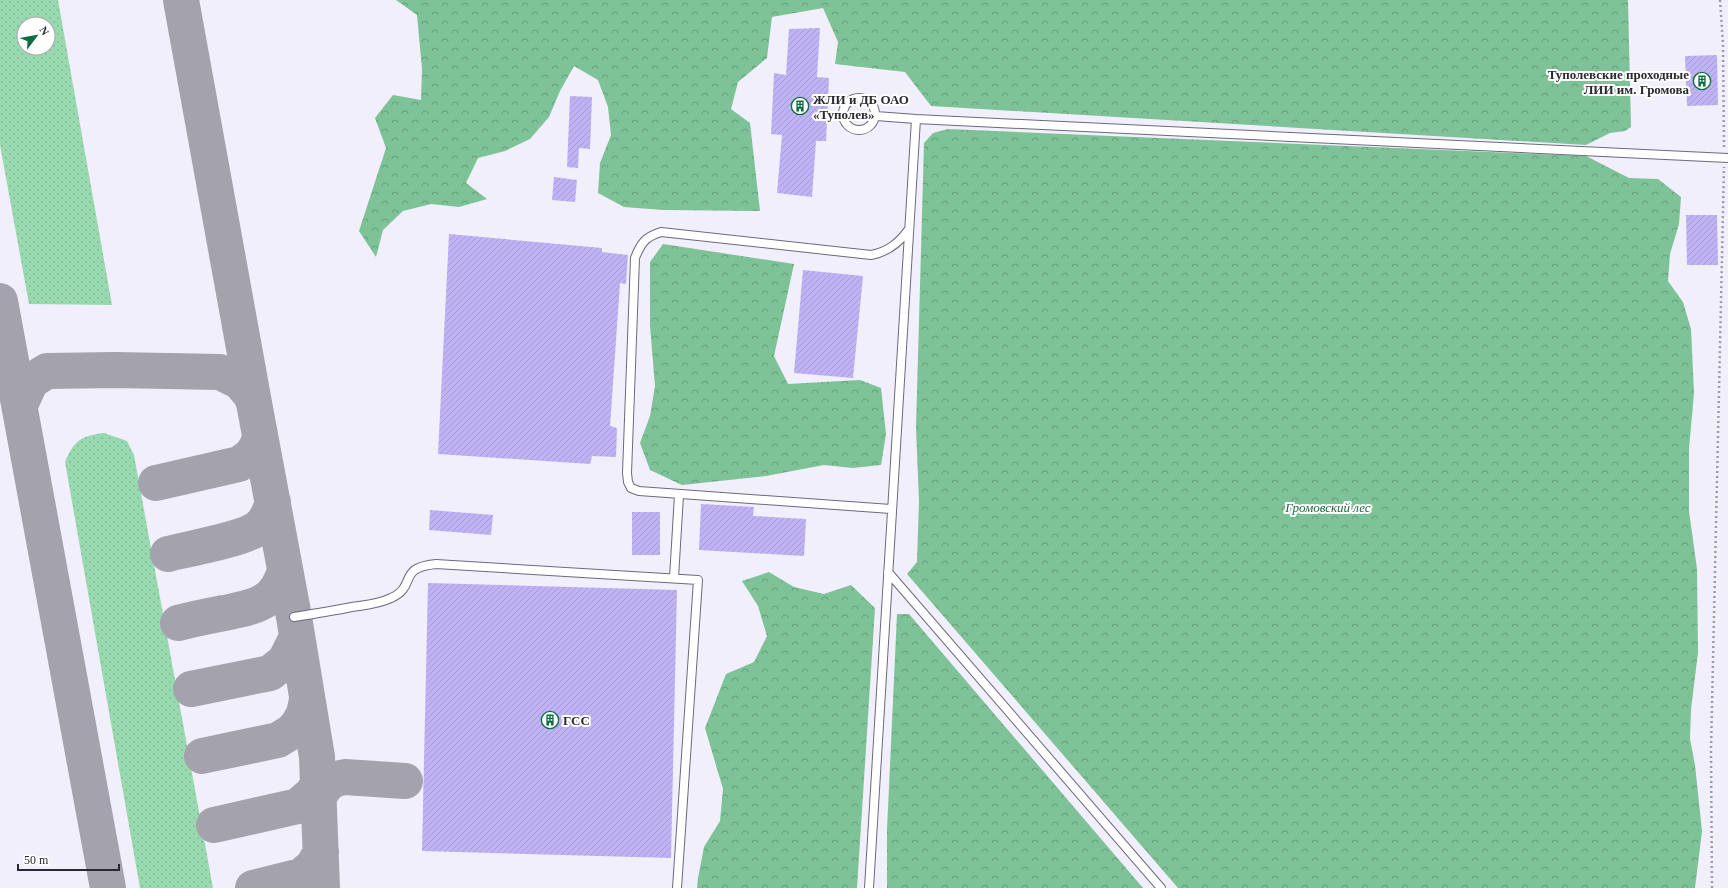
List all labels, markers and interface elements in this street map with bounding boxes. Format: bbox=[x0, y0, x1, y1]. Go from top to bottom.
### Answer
north arrow bbox=[16, 16, 56, 56]
text: N bbox=[37, 24, 52, 37]
place label: Туполевские проходные ЛИИ им. Громова bbox=[1548, 67, 1689, 97]
building icon: Туполевские проходные ЛИИ им. Громова bbox=[1692, 71, 1712, 91]
place label: ЖЛИ и ДБ ОАО «Туполев» bbox=[813, 92, 909, 122]
building icon: ЖЛИ и ДБ ОАО «Туполев» bbox=[790, 96, 810, 116]
park label: Громовский лес bbox=[1284, 500, 1371, 515]
building icon: ГСС bbox=[540, 710, 560, 730]
place label: ГСС bbox=[563, 713, 590, 728]
scale bar bbox=[18, 846, 119, 872]
text: 50 m bbox=[24, 853, 49, 867]

